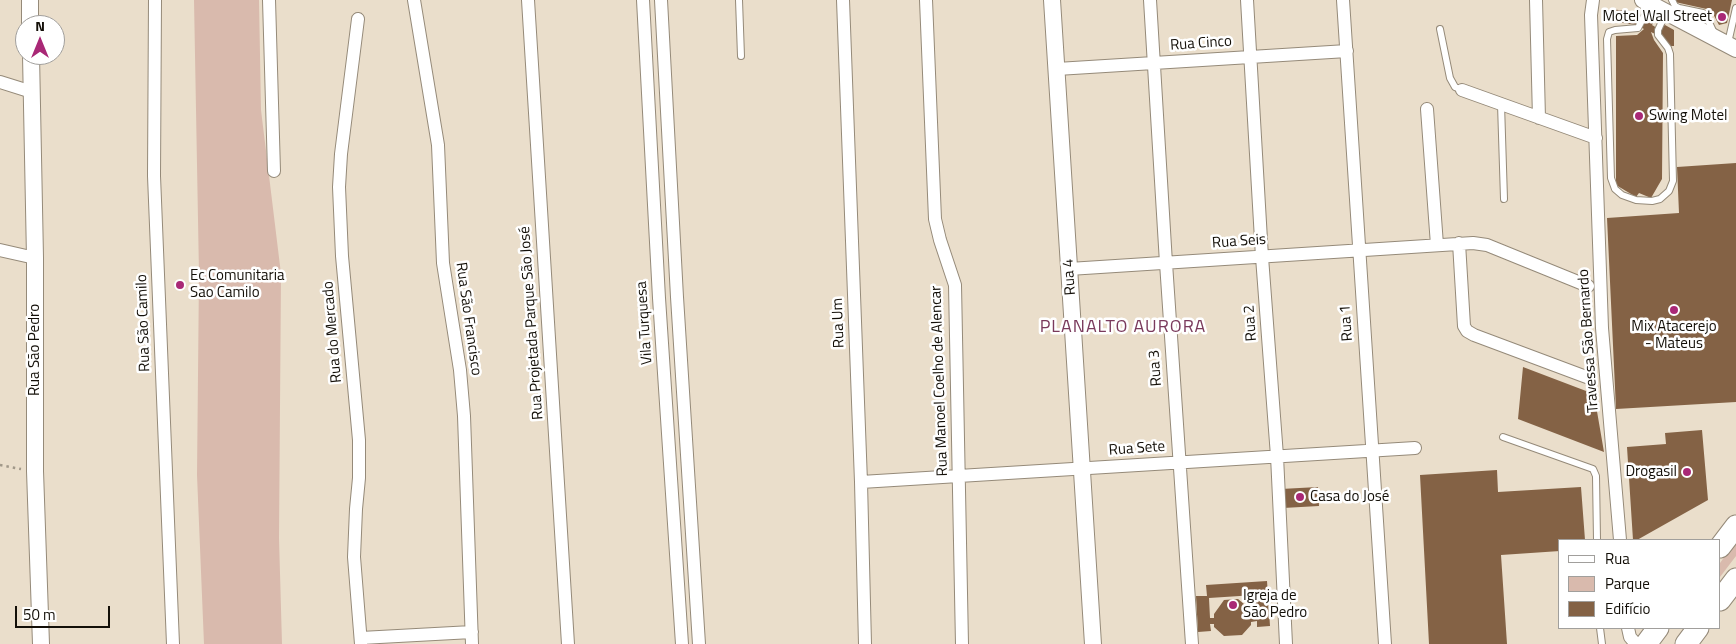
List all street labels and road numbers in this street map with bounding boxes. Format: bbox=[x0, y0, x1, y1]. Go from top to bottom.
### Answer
street label: Rua Cinco bbox=[1170, 33, 1232, 55]
street label: Rua Projetada Parque São José bbox=[516, 226, 548, 420]
street label: Rua Seis bbox=[1211, 231, 1267, 253]
street label: Rua 4 bbox=[1060, 258, 1080, 296]
street label: Rua São Francisco bbox=[451, 261, 485, 377]
street label: Travessa São Bernardo bbox=[1575, 269, 1603, 413]
street label: Rua São Camilo bbox=[133, 274, 155, 372]
street label: Rua do Mercado bbox=[320, 280, 346, 384]
street label: Vila Turquesa bbox=[633, 281, 657, 365]
street label: Rua Manoel Coelho de Alencar bbox=[928, 285, 952, 477]
street label: Rua Um bbox=[829, 298, 849, 348]
street label: Rua São Pedro bbox=[26, 304, 44, 396]
street label: Rua 2 bbox=[1241, 304, 1261, 342]
street label: Rua 1 bbox=[1337, 304, 1357, 342]
street label: Rua 3 bbox=[1146, 349, 1166, 387]
street label: Rua Sete bbox=[1108, 438, 1166, 460]

